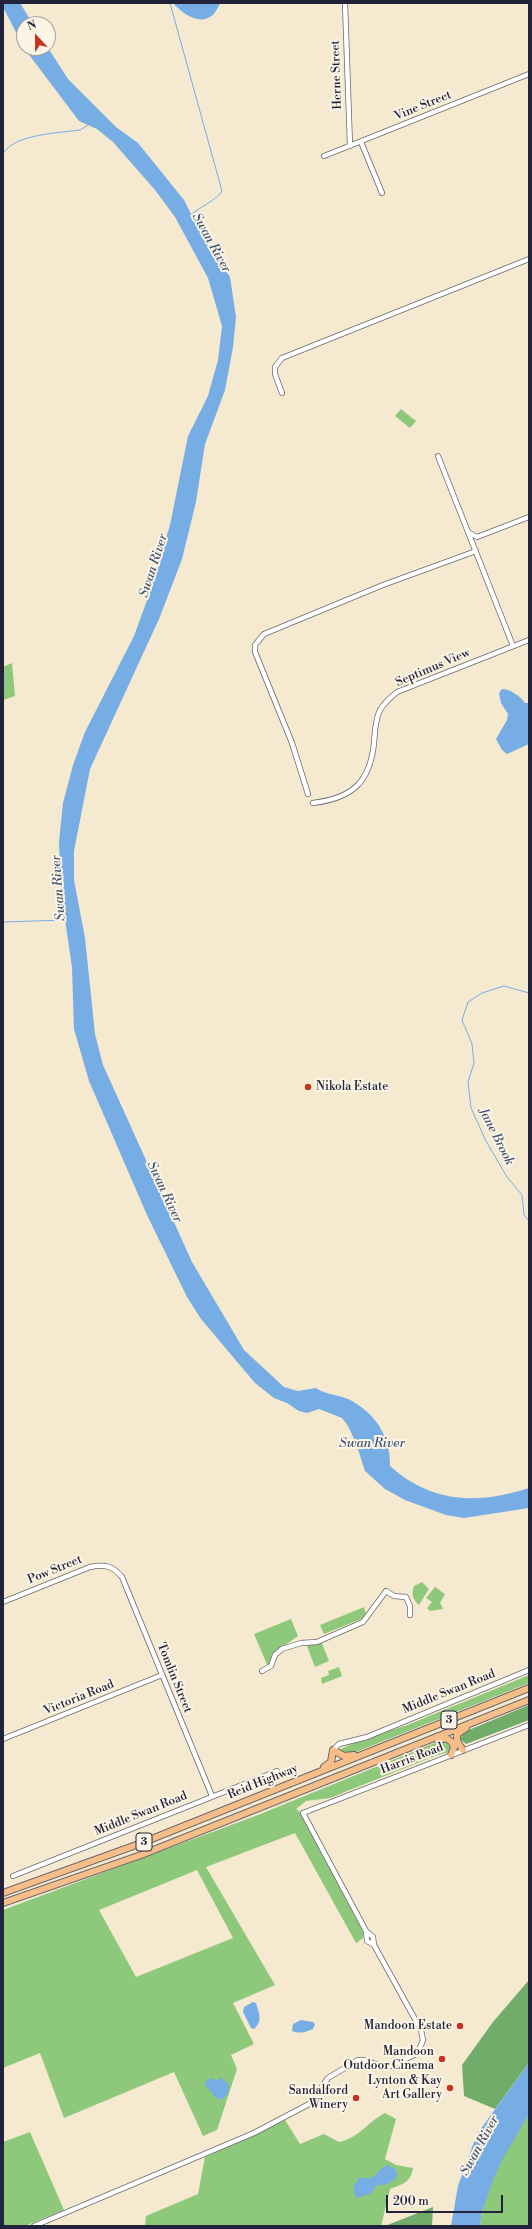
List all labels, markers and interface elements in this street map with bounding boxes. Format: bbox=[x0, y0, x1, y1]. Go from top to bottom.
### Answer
north arrow bbox=[16, 16, 56, 56]
text: N bbox=[25, 18, 39, 34]
street label: Herne Street bbox=[329, 40, 345, 110]
street label: Vine Street bbox=[392, 88, 454, 124]
water label: Swan River bbox=[188, 210, 234, 276]
water label: Swan River bbox=[136, 532, 172, 600]
street label: Septimus View bbox=[394, 646, 472, 690]
water label: Swan River bbox=[49, 855, 69, 921]
place label: Nikola Estate bbox=[316, 1080, 388, 1094]
marker: Nikola Estate bbox=[303, 1082, 313, 1092]
water label: Jane Brook bbox=[475, 1106, 517, 1168]
water label: Swan River bbox=[143, 1159, 185, 1225]
water label: Swan River bbox=[339, 1436, 405, 1452]
street label: Pow Street bbox=[26, 1553, 84, 1587]
street label: Tomlin Street bbox=[153, 1641, 195, 1715]
street label: Middle Swan Road bbox=[400, 1667, 498, 1717]
street label: Victoria Road bbox=[42, 1677, 116, 1719]
road number: 3 bbox=[441, 1711, 457, 1729]
street label: Harris Road bbox=[379, 1740, 445, 1778]
street label: Reid Highway bbox=[226, 1761, 300, 1803]
street label: Middle Swan Road bbox=[92, 1789, 190, 1839]
road number: 3 bbox=[136, 1833, 152, 1851]
place label: Mandoon Estate bbox=[364, 2019, 452, 2033]
marker: Mandoon Estate bbox=[455, 2021, 465, 2031]
place label: Mandoon Outdoor Cinema bbox=[344, 2045, 434, 2073]
marker: Mandoon Outdoor Cinema bbox=[437, 2054, 447, 2064]
place label: Lynton & Kay Art Gallery bbox=[368, 2074, 442, 2102]
marker: Lynton & Kay Art Gallery bbox=[445, 2083, 455, 2093]
place label: Sandalford Winery bbox=[289, 2084, 348, 2112]
marker: Sandalford Winery bbox=[351, 2093, 361, 2103]
water label: Swan River bbox=[457, 2113, 503, 2179]
scale bar bbox=[388, 2187, 505, 2213]
text: 200 m bbox=[393, 2194, 429, 2209]

